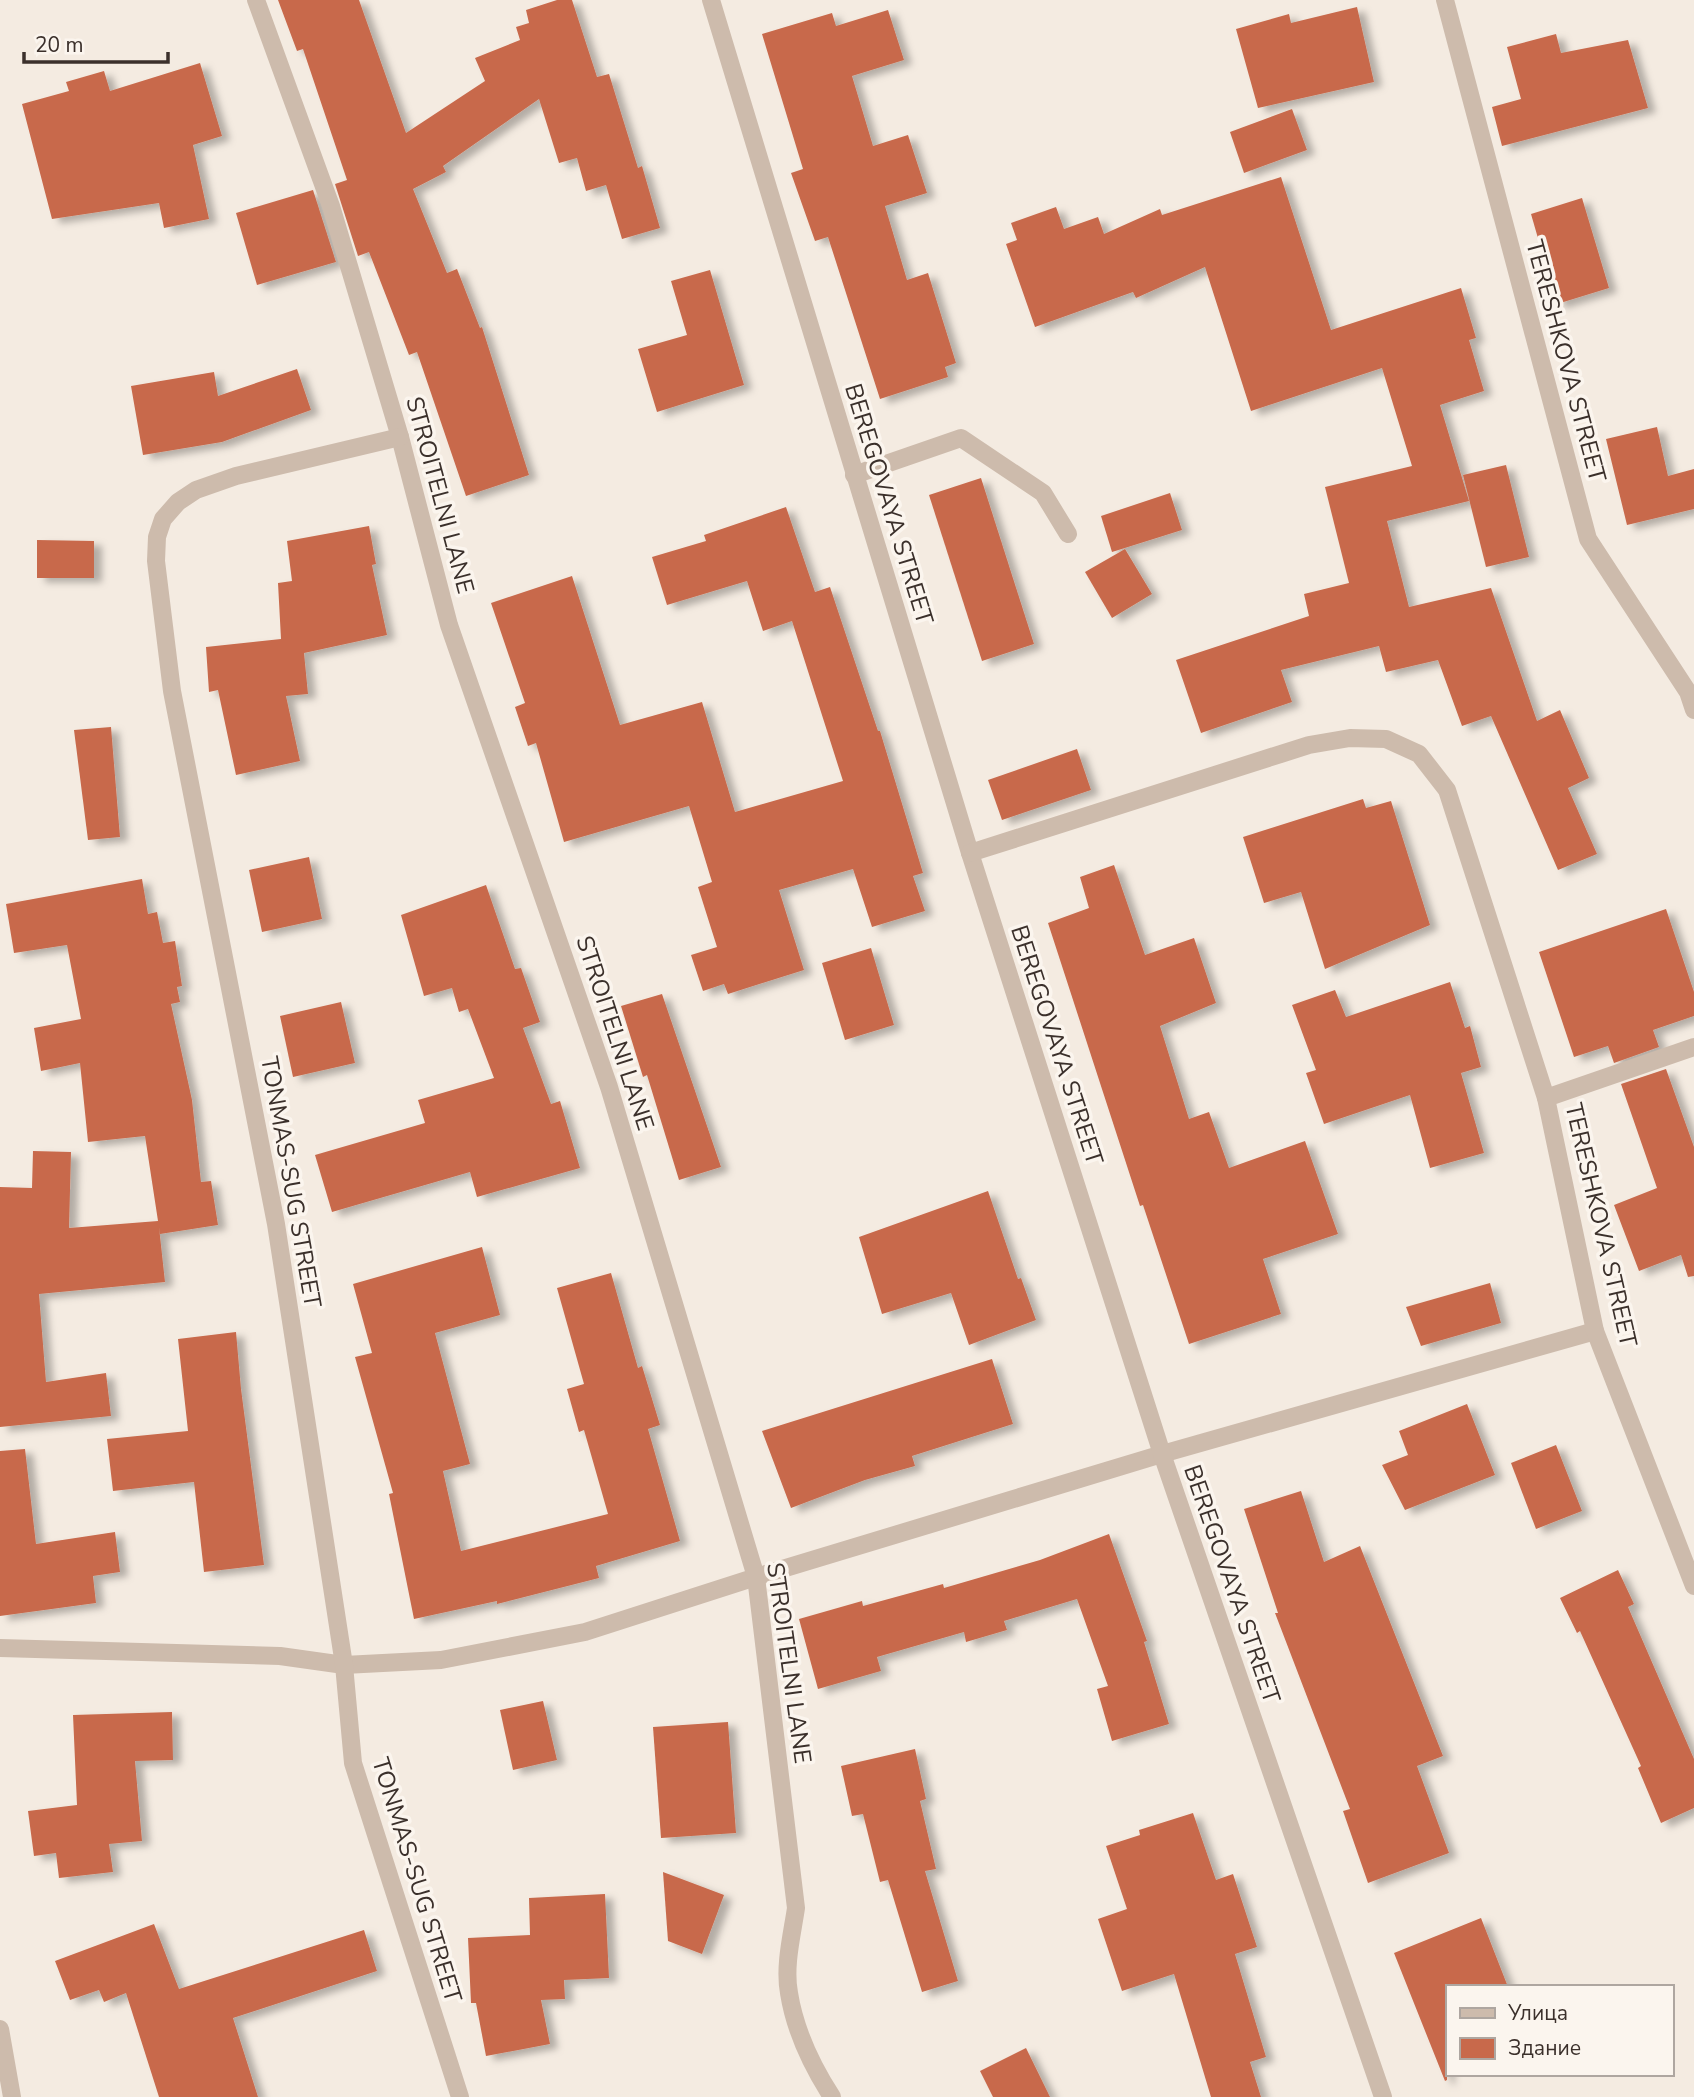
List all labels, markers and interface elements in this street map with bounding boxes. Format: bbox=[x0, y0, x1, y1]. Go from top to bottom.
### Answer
scale bar bbox=[24, 21, 168, 65]
text: 20 m bbox=[35, 31, 84, 59]
street label: TERESHKOVA STREET bbox=[1518, 236, 1614, 486]
street label: BEREGOVAYA STREET bbox=[837, 380, 941, 629]
street label: STROITELNI LANE bbox=[398, 393, 482, 597]
street label: BEREGOVAYA STREET bbox=[1003, 921, 1111, 1169]
street label: STROITELNI LANE bbox=[568, 932, 662, 1134]
street label: TONMAS-SUG STREET bbox=[253, 1054, 329, 1311]
street label: TERESHKOVA STREET bbox=[1557, 1100, 1645, 1351]
street label: BEREGOVAYA STREET bbox=[1176, 1460, 1288, 1708]
street label: STROITELNI LANE bbox=[759, 1560, 819, 1766]
street label: TONMAS-SUG STREET bbox=[364, 1753, 470, 2007]
legend bbox=[1446, 1985, 1673, 2076]
text: Улица bbox=[1507, 1999, 1568, 2027]
text: Здание bbox=[1508, 2034, 1581, 2062]

